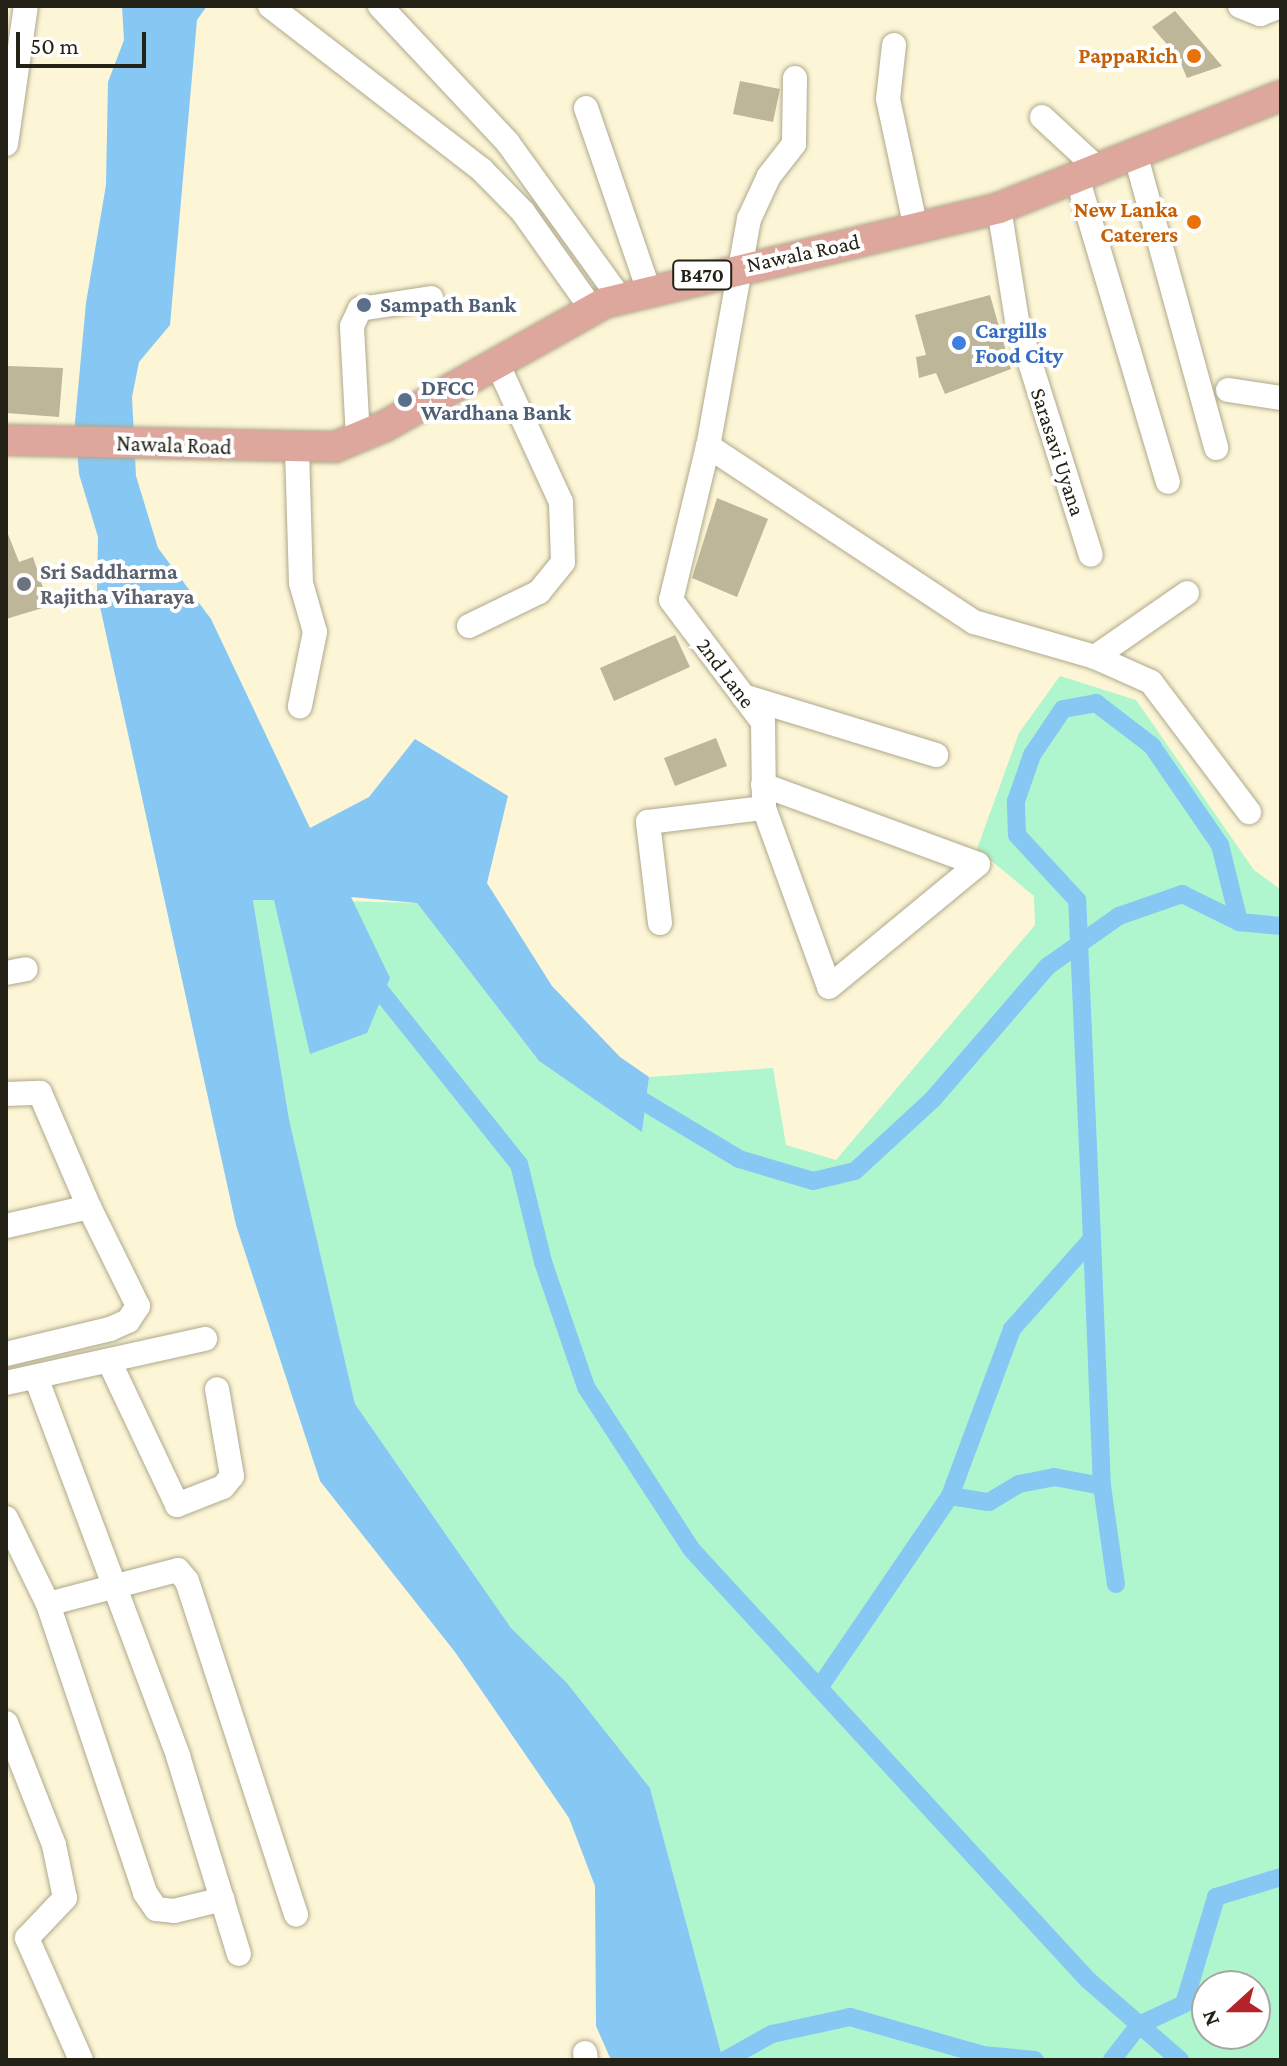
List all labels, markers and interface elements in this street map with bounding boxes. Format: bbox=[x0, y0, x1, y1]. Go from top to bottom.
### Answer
scale bar bbox=[20, 16, 150, 66]
text: 50 m bbox=[30, 32, 79, 59]
place label: PappaRich bbox=[1078, 43, 1178, 69]
marker: PappaRich bbox=[1185, 47, 1203, 65]
place label: New Lanka Caterers bbox=[1074, 196, 1178, 248]
marker: New Lanka Caterers bbox=[1185, 213, 1203, 231]
street label: Nawala Road bbox=[744, 228, 862, 278]
road number: B470 bbox=[672, 259, 732, 291]
place label: Sampath Bank bbox=[380, 292, 516, 318]
marker: Sampath Bank bbox=[355, 296, 373, 314]
place label: Cargills Food City bbox=[975, 317, 1063, 368]
marker: Cargills Food City bbox=[950, 334, 968, 352]
place label: DFCC Wardhana Bank bbox=[421, 374, 571, 426]
street label: Sarasavi Uyana bbox=[1025, 385, 1091, 519]
marker: DFCC Wardhana Bank bbox=[396, 391, 414, 409]
street label: Nawala Road bbox=[116, 430, 232, 460]
place label: Sri Saddharma Rajitha Viharaya bbox=[40, 558, 194, 610]
marker: Sri Saddharma Rajitha Viharaya bbox=[15, 575, 33, 593]
street label: 2nd Lane bbox=[691, 633, 761, 713]
north arrow bbox=[1191, 1970, 1271, 2050]
text: N bbox=[1196, 2007, 1224, 2030]

